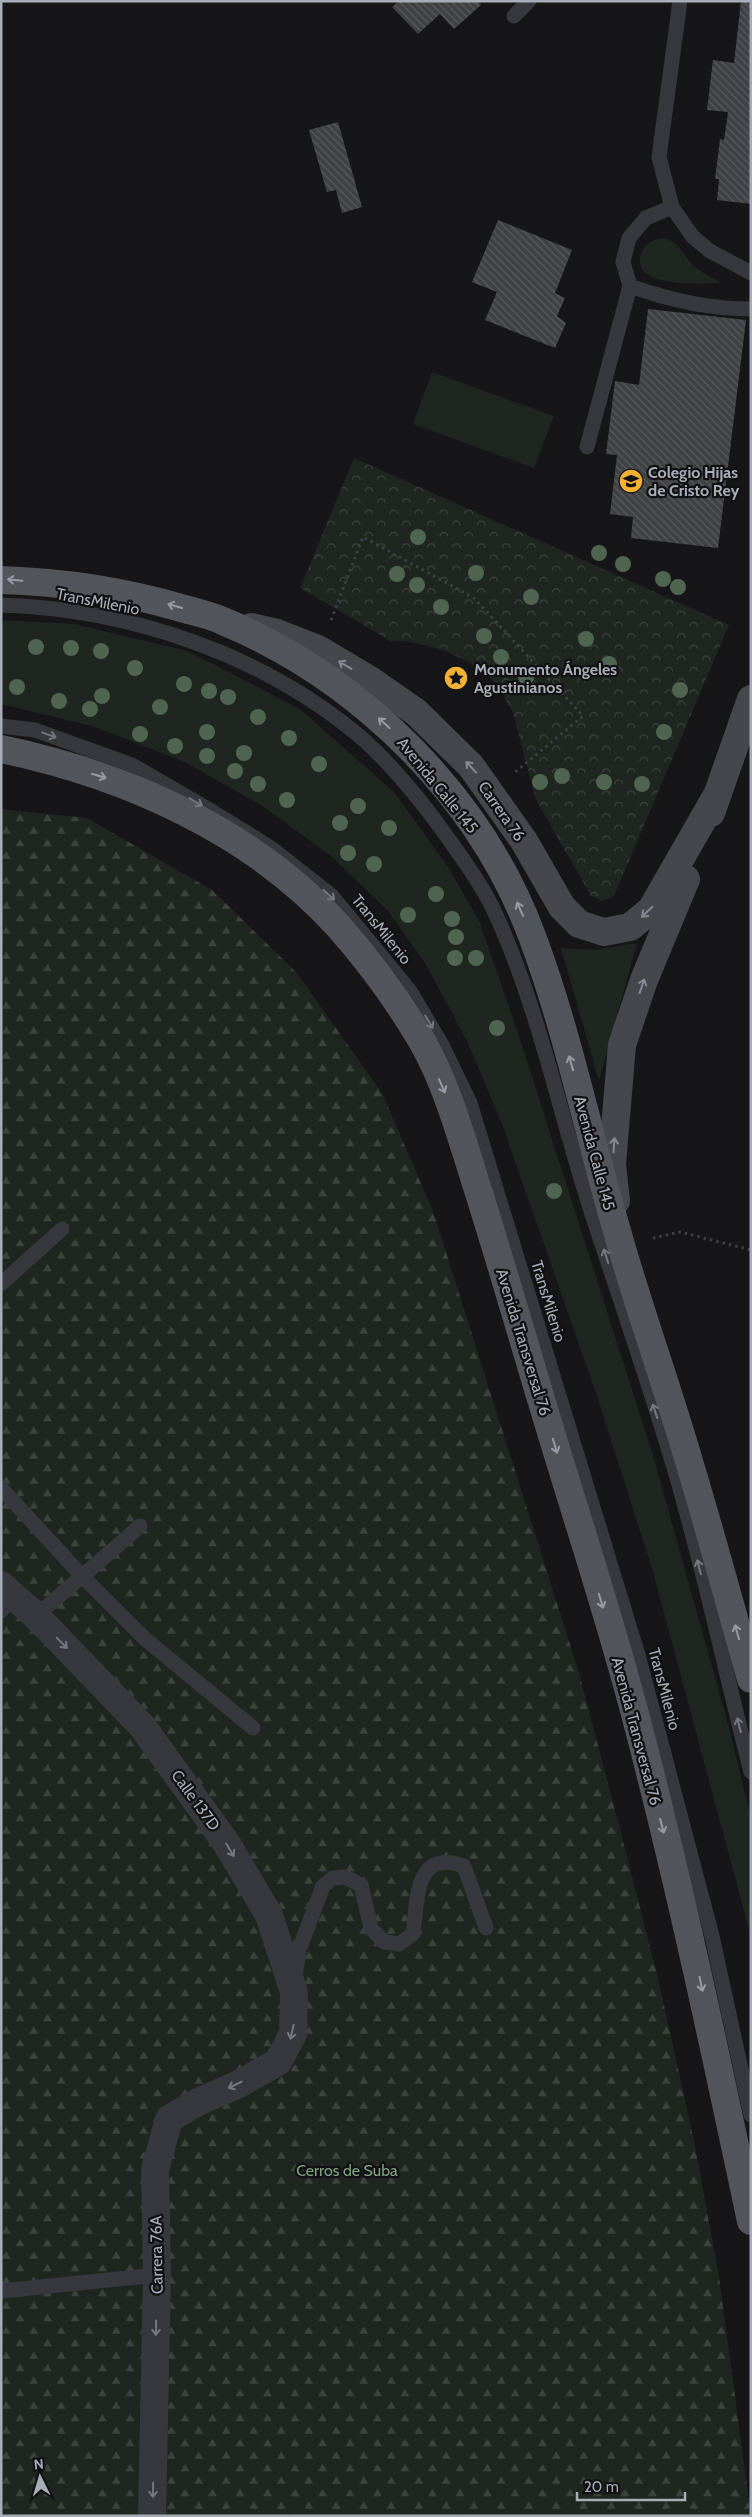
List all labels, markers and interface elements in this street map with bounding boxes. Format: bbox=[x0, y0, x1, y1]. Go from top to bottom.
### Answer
place label: Colegio Hijas de Cristo Rey bbox=[648, 463, 740, 500]
school or university icon: Colegio Hijas de Cristo Rey bbox=[618, 468, 644, 494]
one-way arrow bbox=[7, 576, 23, 585]
street label: TransMilenio bbox=[55, 584, 141, 619]
one-way arrow bbox=[167, 601, 183, 611]
one-way arrow bbox=[338, 660, 352, 670]
place label: Monumento Ángeles Agustinianos bbox=[474, 660, 617, 697]
place icon: Monumento Ángeles Agustinianos bbox=[443, 665, 469, 691]
one-way arrow bbox=[377, 717, 390, 729]
one-way arrow bbox=[41, 731, 56, 740]
street label: Avenida Calle 145 bbox=[393, 734, 482, 837]
one-way arrow bbox=[465, 760, 476, 773]
one-way arrow bbox=[90, 771, 106, 781]
street label: Carrera 76 bbox=[474, 778, 529, 845]
one-way arrow bbox=[189, 797, 204, 807]
one-way arrow bbox=[323, 889, 336, 900]
street label: TransMilenio bbox=[348, 891, 416, 968]
one-way arrow bbox=[515, 902, 525, 917]
one-way arrow bbox=[641, 906, 654, 918]
one-way arrow bbox=[638, 979, 647, 994]
one-way arrow bbox=[424, 1015, 434, 1029]
one-way arrow bbox=[565, 1056, 575, 1072]
one-way arrow bbox=[438, 1078, 448, 1093]
street label: Avenida Calle 145 bbox=[570, 1094, 619, 1212]
one-way arrow bbox=[609, 1137, 618, 1153]
one-way arrow bbox=[600, 1248, 610, 1264]
street label: TransMilenio bbox=[527, 1258, 570, 1344]
street label: Avenida Transversal 76 bbox=[492, 1266, 555, 1418]
one-way arrow bbox=[650, 1403, 660, 1419]
one-way arrow bbox=[551, 1437, 561, 1453]
one-way arrow bbox=[694, 1560, 703, 1576]
one-way arrow bbox=[597, 1593, 607, 1609]
one-way arrow bbox=[732, 1624, 742, 1640]
one-way arrow bbox=[56, 1636, 68, 1649]
street label: TransMilenio bbox=[644, 1646, 685, 1733]
street label: Avenida Transversal 76 bbox=[608, 1655, 665, 1807]
one-way arrow bbox=[734, 1717, 743, 1733]
street label: Calle 137D bbox=[167, 1766, 224, 1834]
one-way arrow bbox=[658, 1817, 667, 1833]
one-way arrow bbox=[226, 1842, 236, 1856]
one-way arrow bbox=[696, 1975, 706, 1991]
one-way arrow bbox=[286, 2024, 296, 2040]
one-way arrow bbox=[228, 2081, 243, 2091]
park label: Cerros de Suba bbox=[296, 2161, 398, 2180]
street label: Carrera 76A bbox=[146, 2215, 167, 2294]
one-way arrow bbox=[151, 2320, 161, 2336]
north arrow bbox=[15, 2452, 65, 2502]
text: N bbox=[33, 2455, 45, 2473]
scale bar bbox=[577, 2470, 684, 2502]
text: 20 m bbox=[584, 2478, 619, 2496]
one-way arrow bbox=[148, 2482, 157, 2498]

